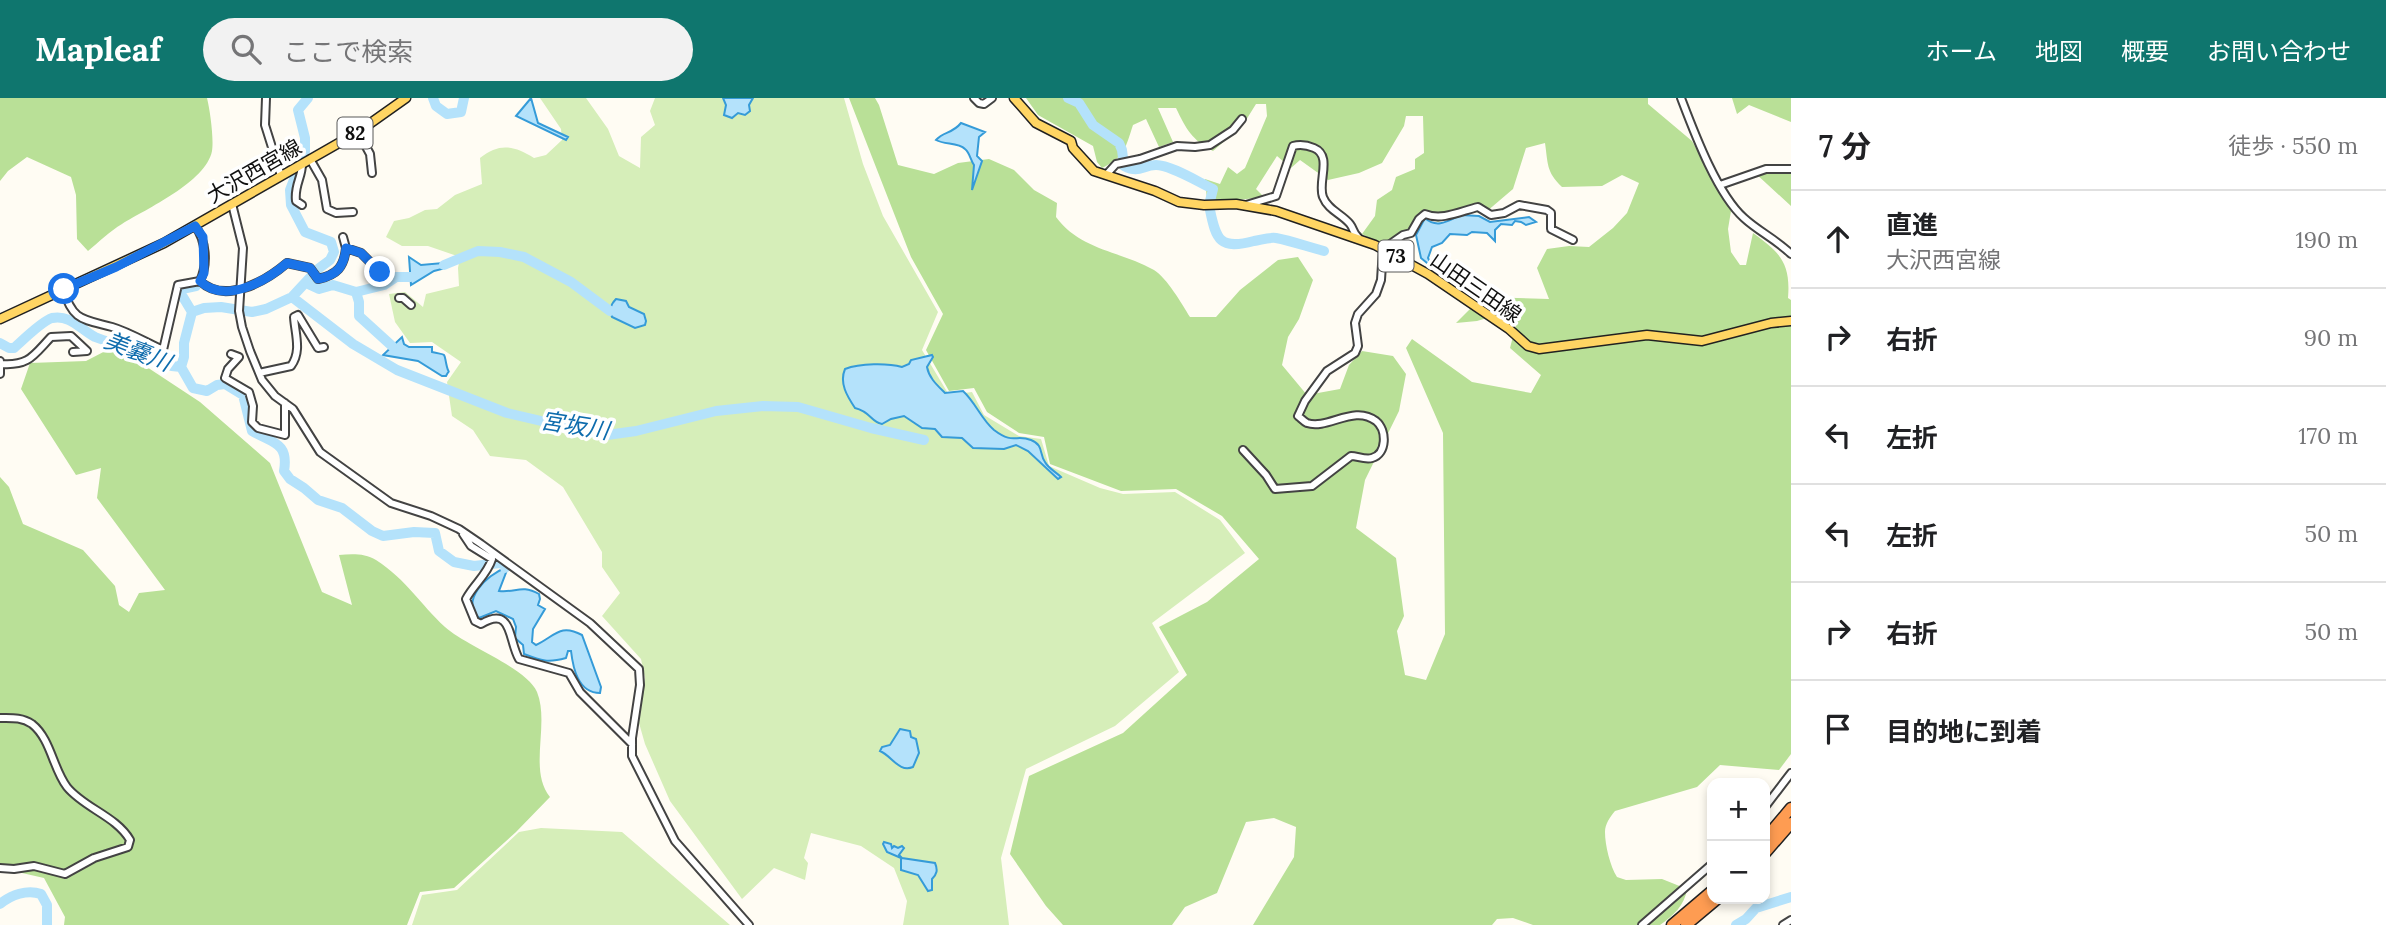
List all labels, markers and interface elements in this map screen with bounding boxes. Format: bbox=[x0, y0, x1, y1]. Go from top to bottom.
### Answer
search box bbox=[203, 18, 693, 81]
text: Mapleaf bbox=[35, 28, 161, 70]
icon: search bbox=[227, 30, 265, 68]
text: ここで検索 bbox=[283, 35, 413, 68]
text: ホーム bbox=[1926, 36, 1997, 67]
text: 地図 bbox=[2035, 36, 2083, 67]
text: 概要 bbox=[2121, 36, 2169, 67]
text: お問い合わせ bbox=[2207, 36, 2351, 67]
road number: 82 bbox=[338, 118, 372, 148]
text: 7 分 bbox=[1819, 127, 1871, 165]
text: 徒歩 · 550 m bbox=[2228, 131, 2358, 160]
street label: 大沢西宮線 bbox=[202, 133, 306, 209]
text: 直進 bbox=[1886, 208, 1938, 241]
icon: ahead bbox=[1819, 220, 1857, 258]
text: 190 m bbox=[2295, 225, 2358, 254]
road number: 73 bbox=[1378, 240, 1414, 272]
text: 大沢西宮線 bbox=[1886, 245, 2001, 274]
street label: 山田三田線 bbox=[1425, 246, 1527, 328]
route end bbox=[364, 256, 395, 287]
route start bbox=[48, 273, 79, 304]
icon: right bbox=[1819, 318, 1857, 356]
text: 右折 bbox=[1886, 323, 1938, 356]
text: 90 m bbox=[2304, 323, 2358, 352]
water label: 美嚢川 bbox=[101, 325, 178, 378]
water label: 宮坂川 bbox=[539, 405, 614, 445]
icon: left bbox=[1819, 416, 1857, 454]
text: 左折 bbox=[1886, 421, 1938, 454]
text: 170 m bbox=[2298, 421, 2358, 450]
icon: left bbox=[1819, 514, 1857, 552]
text: 左折 bbox=[1886, 519, 1938, 552]
text: 50 m bbox=[2305, 519, 2358, 548]
icon: right bbox=[1819, 612, 1857, 650]
text: 右折 bbox=[1886, 617, 1938, 650]
text: 50 m bbox=[2305, 617, 2358, 646]
icon: arrive bbox=[1819, 710, 1857, 748]
text: 目的地に到着 bbox=[1886, 715, 2042, 748]
map controls bbox=[1707, 778, 1770, 904]
button: + bbox=[1707, 778, 1770, 841]
button: − bbox=[1707, 841, 1770, 904]

